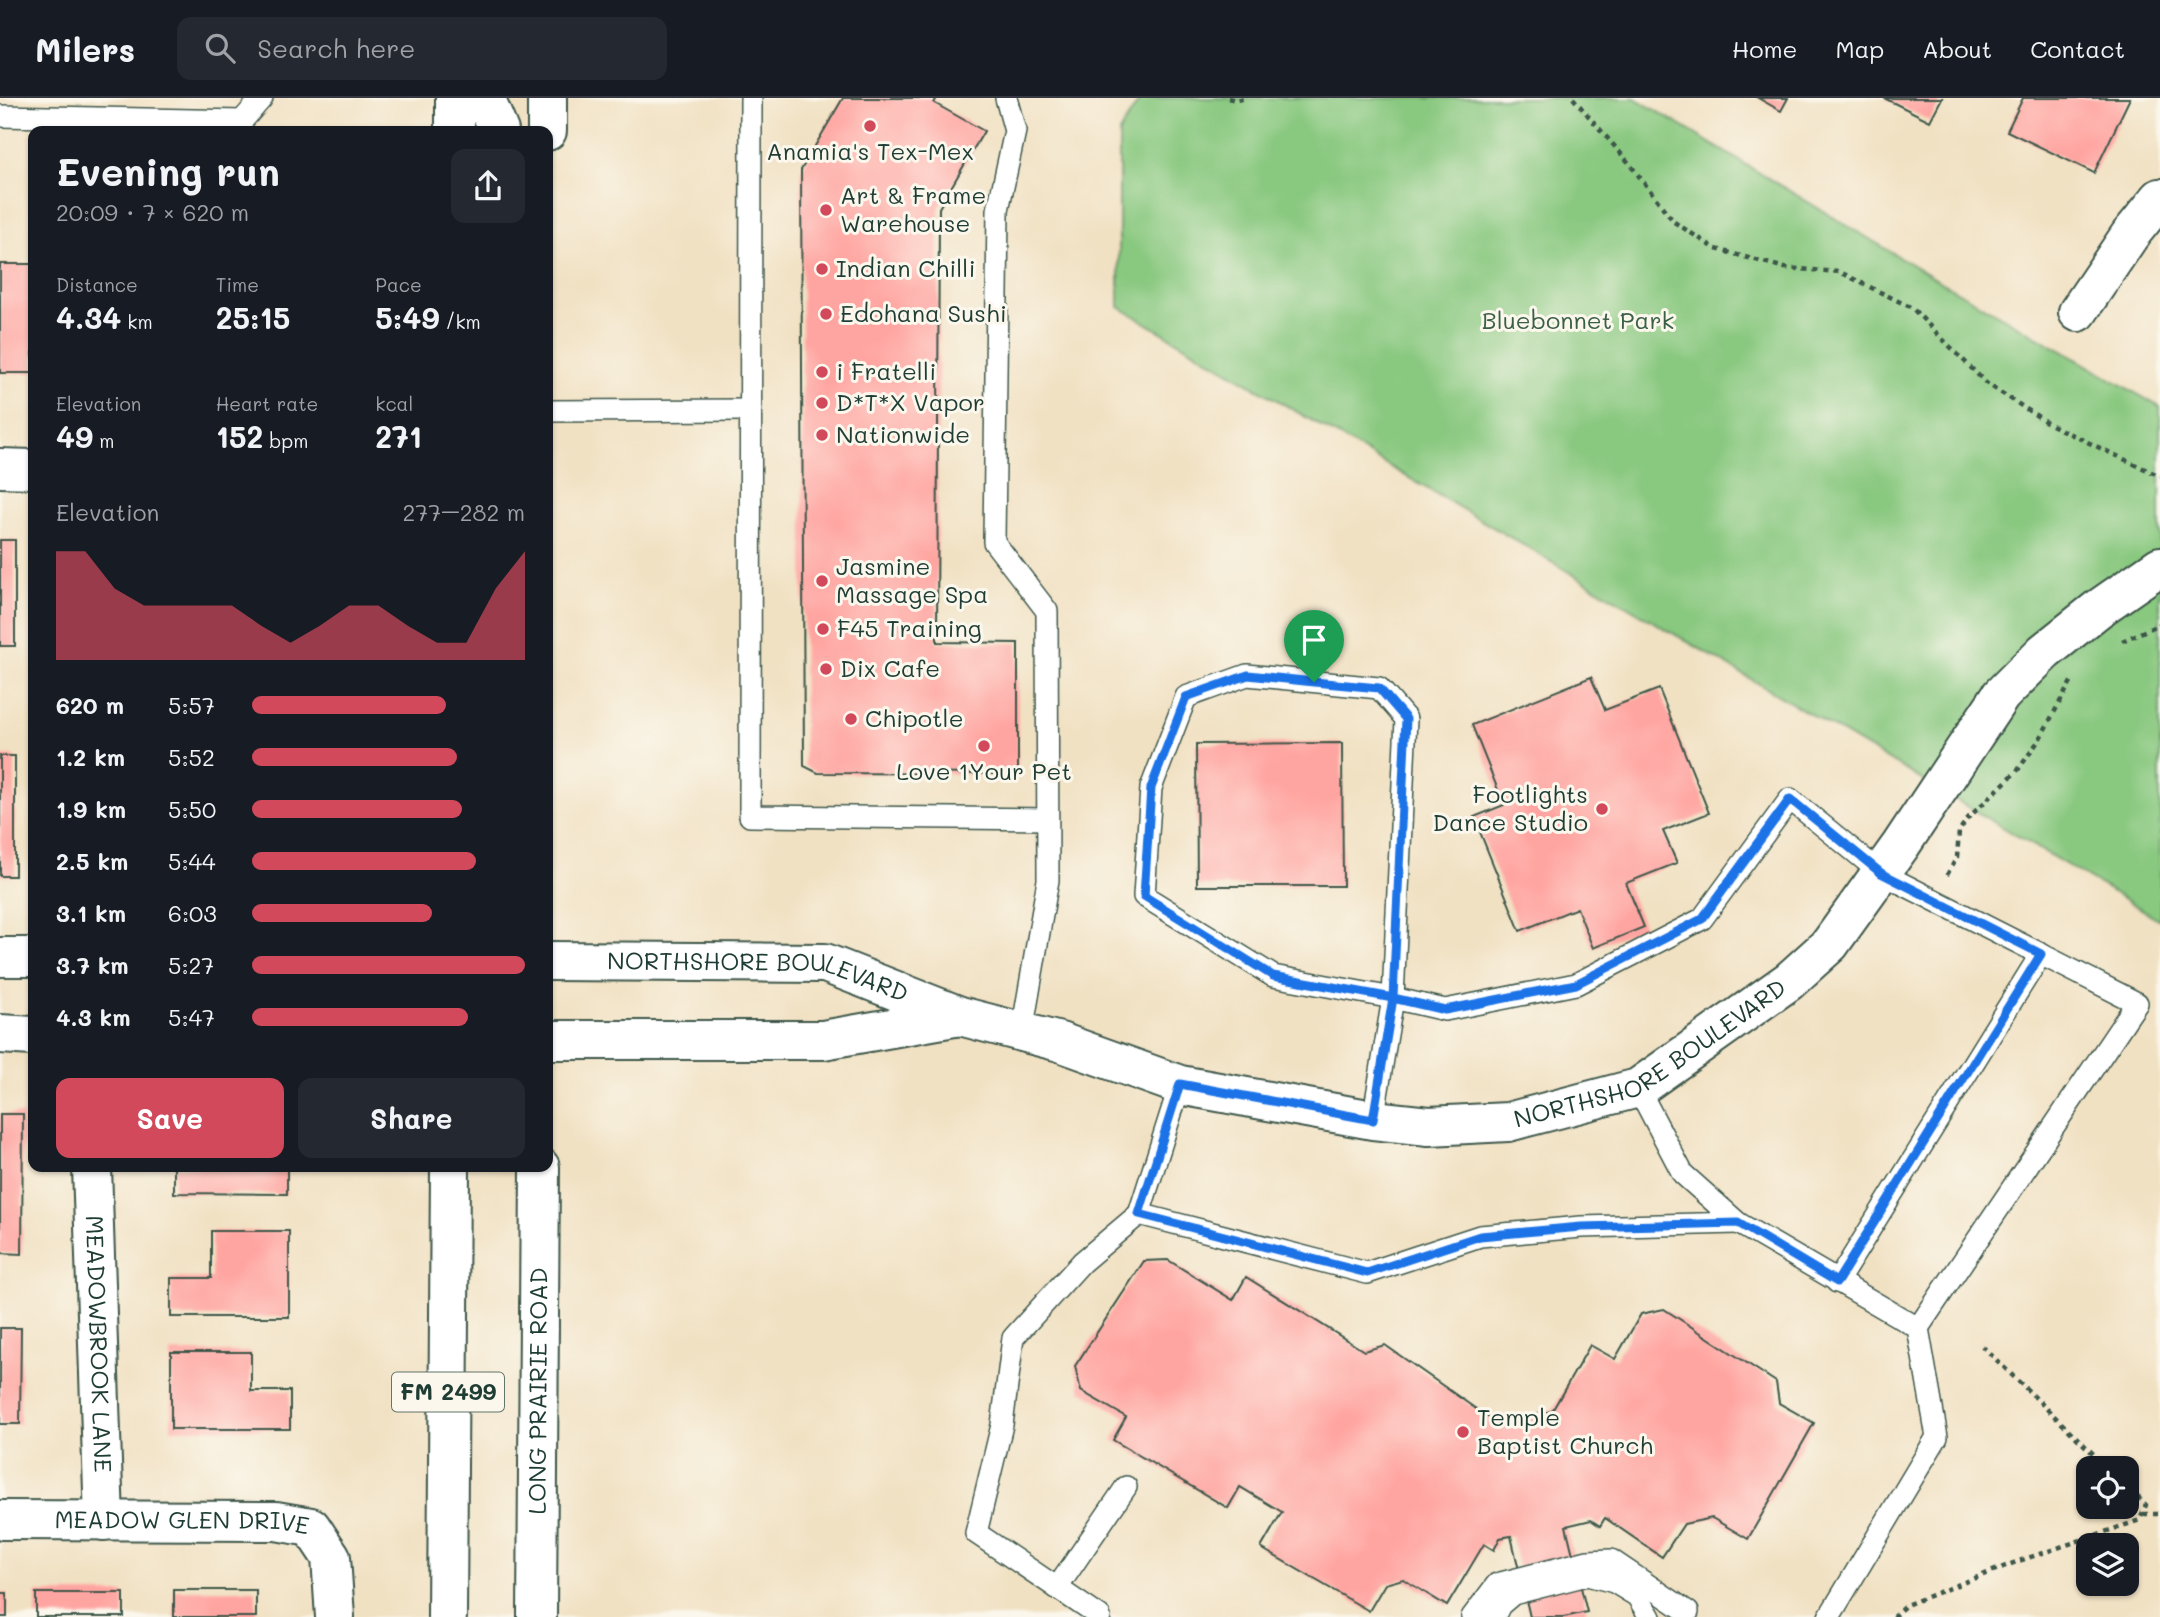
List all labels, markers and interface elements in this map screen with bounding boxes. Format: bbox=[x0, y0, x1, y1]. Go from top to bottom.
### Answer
search box bbox=[177, 17, 667, 80]
text: Milers bbox=[35, 27, 135, 70]
icon: search bbox=[201, 29, 239, 67]
text: Search here bbox=[257, 31, 415, 65]
text: Home bbox=[1732, 33, 1797, 64]
text: Map bbox=[1835, 33, 1884, 64]
text: About bbox=[1922, 33, 1992, 64]
text: Contact bbox=[2030, 33, 2125, 64]
marker: Anamia's Tex-Mex bbox=[862, 118, 878, 134]
place label: Anamia's Tex-Mex bbox=[766, 135, 974, 166]
text: Evening run bbox=[56, 146, 280, 196]
button: share bbox=[451, 149, 525, 223]
place label: Art & Frame Warehouse bbox=[840, 179, 986, 238]
text: 20:09 · 7 × 620 m bbox=[56, 197, 249, 227]
marker: Art & Frame Warehouse bbox=[818, 202, 834, 218]
place label: Indian Chilli bbox=[836, 252, 976, 283]
marker: Indian Chilli bbox=[814, 261, 830, 277]
text: Distance bbox=[56, 272, 138, 297]
text: Time bbox=[216, 272, 259, 297]
text: Pace bbox=[375, 272, 422, 297]
text: 4.34 bbox=[56, 297, 121, 337]
text: 25:15 bbox=[216, 297, 290, 337]
text: 5:49 bbox=[375, 297, 439, 337]
place label: Edohana Sushi bbox=[840, 297, 1007, 328]
park label: Bluebonnet Park bbox=[1482, 304, 1674, 335]
marker: Edohana Sushi bbox=[818, 306, 834, 322]
text: km bbox=[121, 309, 153, 334]
text: /km bbox=[439, 309, 481, 334]
place label: i Fratelli bbox=[836, 355, 936, 386]
marker: i Fratelli bbox=[814, 364, 830, 380]
place label: D*T*X Vapor bbox=[836, 386, 985, 417]
text: Elevation bbox=[56, 391, 141, 416]
text: Heart rate bbox=[216, 391, 318, 416]
text: kcal bbox=[375, 391, 413, 416]
marker: D*T*X Vapor bbox=[814, 395, 830, 411]
text: 49 bbox=[56, 416, 93, 456]
text: 152 bbox=[216, 416, 263, 456]
text: 271 bbox=[375, 416, 422, 456]
place label: Nationwide bbox=[836, 418, 970, 449]
marker: Nationwide bbox=[814, 427, 830, 443]
text: m bbox=[93, 428, 114, 453]
text: bpm bbox=[263, 428, 308, 453]
text: Elevation bbox=[56, 497, 159, 527]
text: 277–282 m bbox=[403, 497, 525, 527]
place label: Jasmine Massage Spa bbox=[836, 550, 988, 609]
marker: Jasmine Massage Spa bbox=[814, 573, 830, 589]
pin bbox=[1284, 610, 1344, 682]
place label: F45 Training bbox=[837, 612, 982, 643]
marker: F45 Training bbox=[815, 621, 831, 637]
icon: arrive bbox=[1295, 621, 1333, 659]
place label: Dix Cafe bbox=[840, 652, 940, 683]
marker: Dix Cafe bbox=[818, 661, 834, 677]
text: 620 m bbox=[56, 690, 124, 720]
text: 5:57 bbox=[168, 690, 215, 720]
place label: Chipotle bbox=[865, 702, 964, 733]
marker: Chipotle bbox=[843, 711, 859, 727]
marker: Love 1Your Pet bbox=[976, 738, 992, 754]
text: 1.2 km bbox=[56, 742, 125, 772]
text: 5:52 bbox=[168, 742, 215, 772]
place label: Love 1Your Pet bbox=[896, 755, 1072, 786]
place label: Footlights Dance Studio bbox=[1433, 778, 1588, 837]
text: 1.9 km bbox=[56, 794, 126, 824]
text: 5:50 bbox=[168, 794, 216, 824]
marker: Footlights Dance Studio bbox=[1594, 801, 1610, 817]
text: 2.5 km bbox=[56, 846, 128, 876]
text: 5:44 bbox=[168, 846, 216, 876]
text: 3.1 km bbox=[56, 898, 126, 928]
text: 6:03 bbox=[168, 898, 217, 928]
street label: NORTHSHORE BOULEVARD bbox=[607, 944, 913, 1008]
text: 3.7 km bbox=[56, 950, 129, 980]
text: 5:27 bbox=[168, 950, 214, 980]
street label: NORTHSHORE BOULEVARD bbox=[1510, 971, 1791, 1134]
text: 4.3 km bbox=[56, 1002, 130, 1032]
text: 5:47 bbox=[168, 1002, 215, 1032]
button: Save bbox=[56, 1078, 284, 1158]
button: Share bbox=[298, 1078, 525, 1158]
street label: MEADOWBROOK LANE bbox=[80, 1215, 119, 1473]
street label: LONG PRAIRIE ROAD bbox=[521, 1267, 553, 1515]
road number: FM 2499 bbox=[392, 1372, 504, 1412]
place label: Temple Baptist Church bbox=[1477, 1401, 1653, 1460]
marker: Temple Baptist Church bbox=[1455, 1424, 1471, 1440]
map controls bbox=[2076, 1456, 2139, 1596]
button: locate bbox=[2076, 1456, 2139, 1519]
street label: MEADOW GLEN DRIVE bbox=[54, 1503, 312, 1540]
button: layers bbox=[2076, 1533, 2139, 1596]

